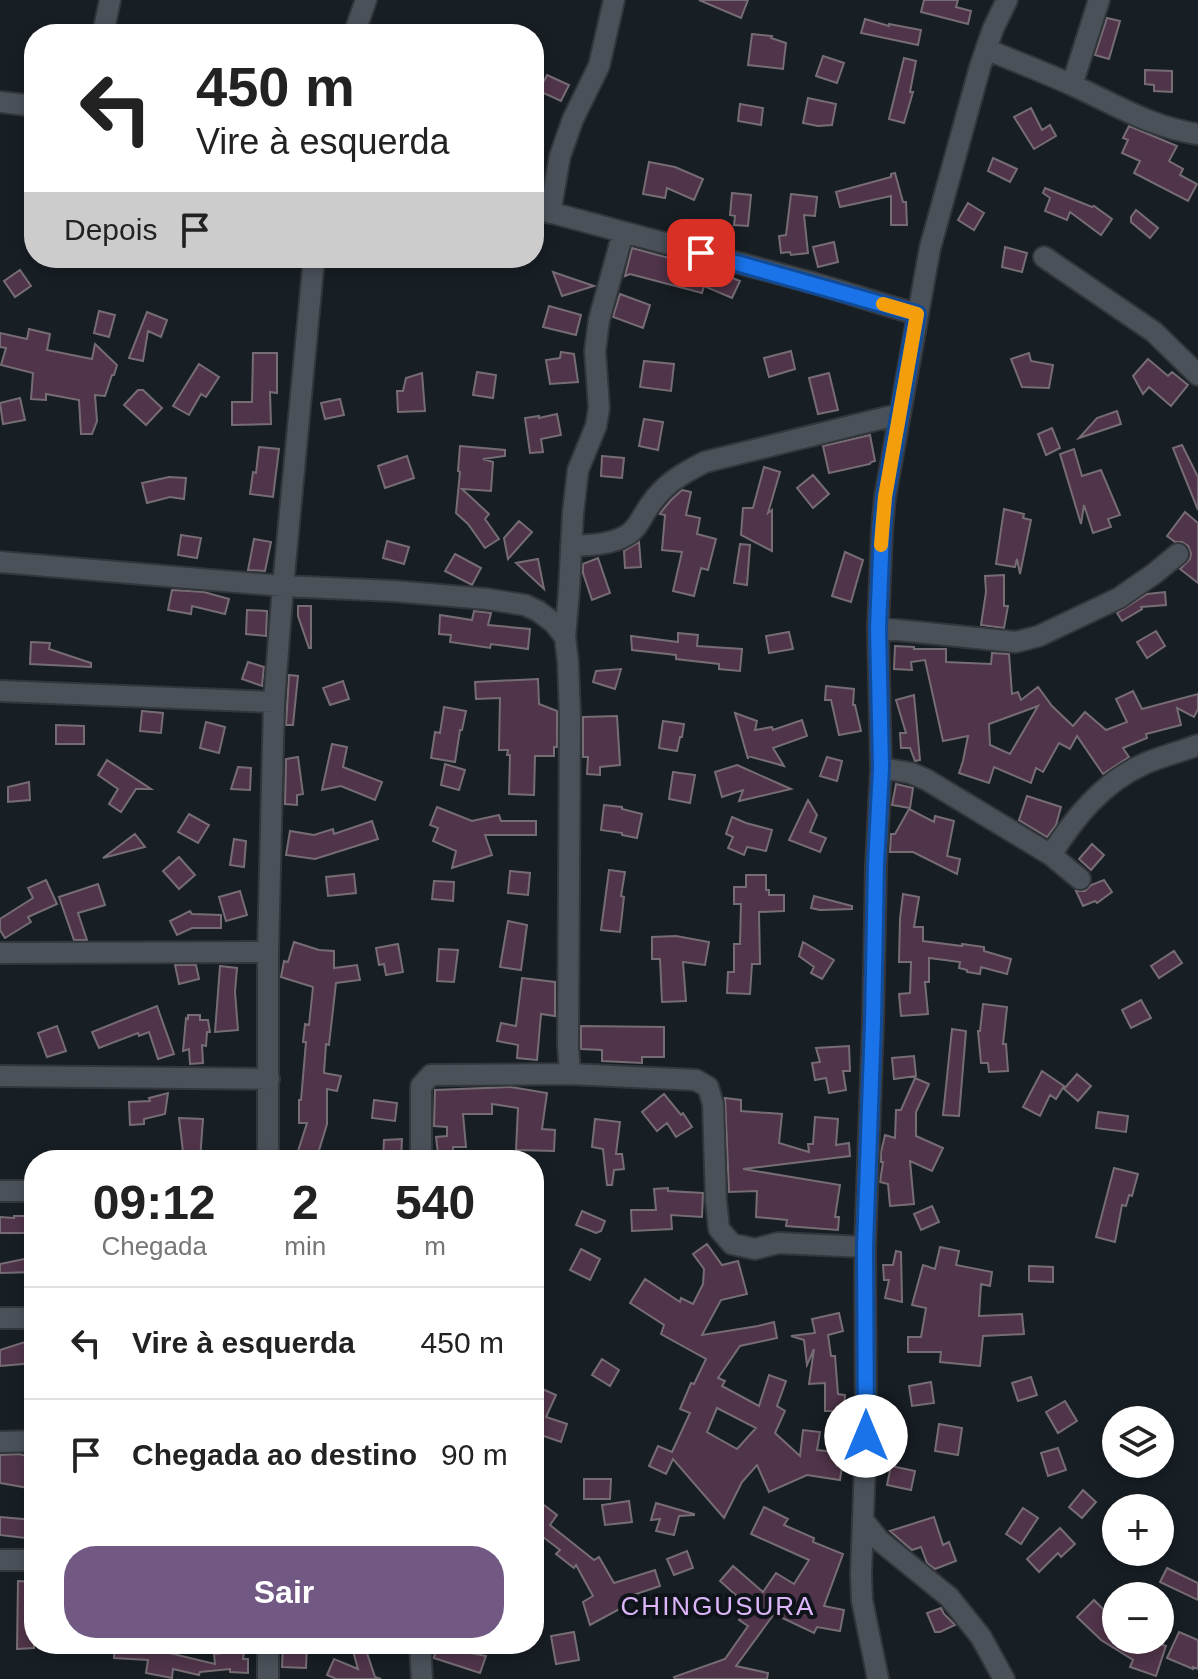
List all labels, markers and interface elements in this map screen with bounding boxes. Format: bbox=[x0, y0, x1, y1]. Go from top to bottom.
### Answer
text: 450 m bbox=[196, 55, 355, 118]
icon: left bbox=[64, 56, 168, 160]
text: Vire à esquerda bbox=[196, 121, 450, 162]
icon: arrive bbox=[173, 208, 217, 252]
text: Depois bbox=[64, 213, 157, 246]
pin bbox=[667, 219, 735, 287]
icon: arrive bbox=[679, 231, 723, 275]
text: 09:12 bbox=[93, 1176, 216, 1229]
text: 2 bbox=[292, 1176, 319, 1229]
text: 540 bbox=[395, 1176, 475, 1229]
text: Chegada bbox=[101, 1231, 207, 1261]
text: min bbox=[284, 1231, 326, 1261]
text: m bbox=[424, 1231, 446, 1261]
icon: left bbox=[64, 1321, 108, 1365]
text: Vire à esquerda bbox=[132, 1326, 355, 1359]
text: 450 m bbox=[421, 1326, 504, 1359]
position arrow bbox=[824, 1394, 908, 1478]
map controls bbox=[1102, 1406, 1174, 1654]
button: layers bbox=[1102, 1406, 1174, 1478]
icon: arrive bbox=[64, 1433, 108, 1477]
text: Chegada ao destino bbox=[132, 1438, 417, 1471]
text: 90 m bbox=[441, 1438, 508, 1471]
button: + bbox=[1102, 1494, 1174, 1566]
button: Sair bbox=[64, 1546, 504, 1638]
button: − bbox=[1102, 1582, 1174, 1654]
district label: CHINGUSURA bbox=[621, 1591, 815, 1621]

